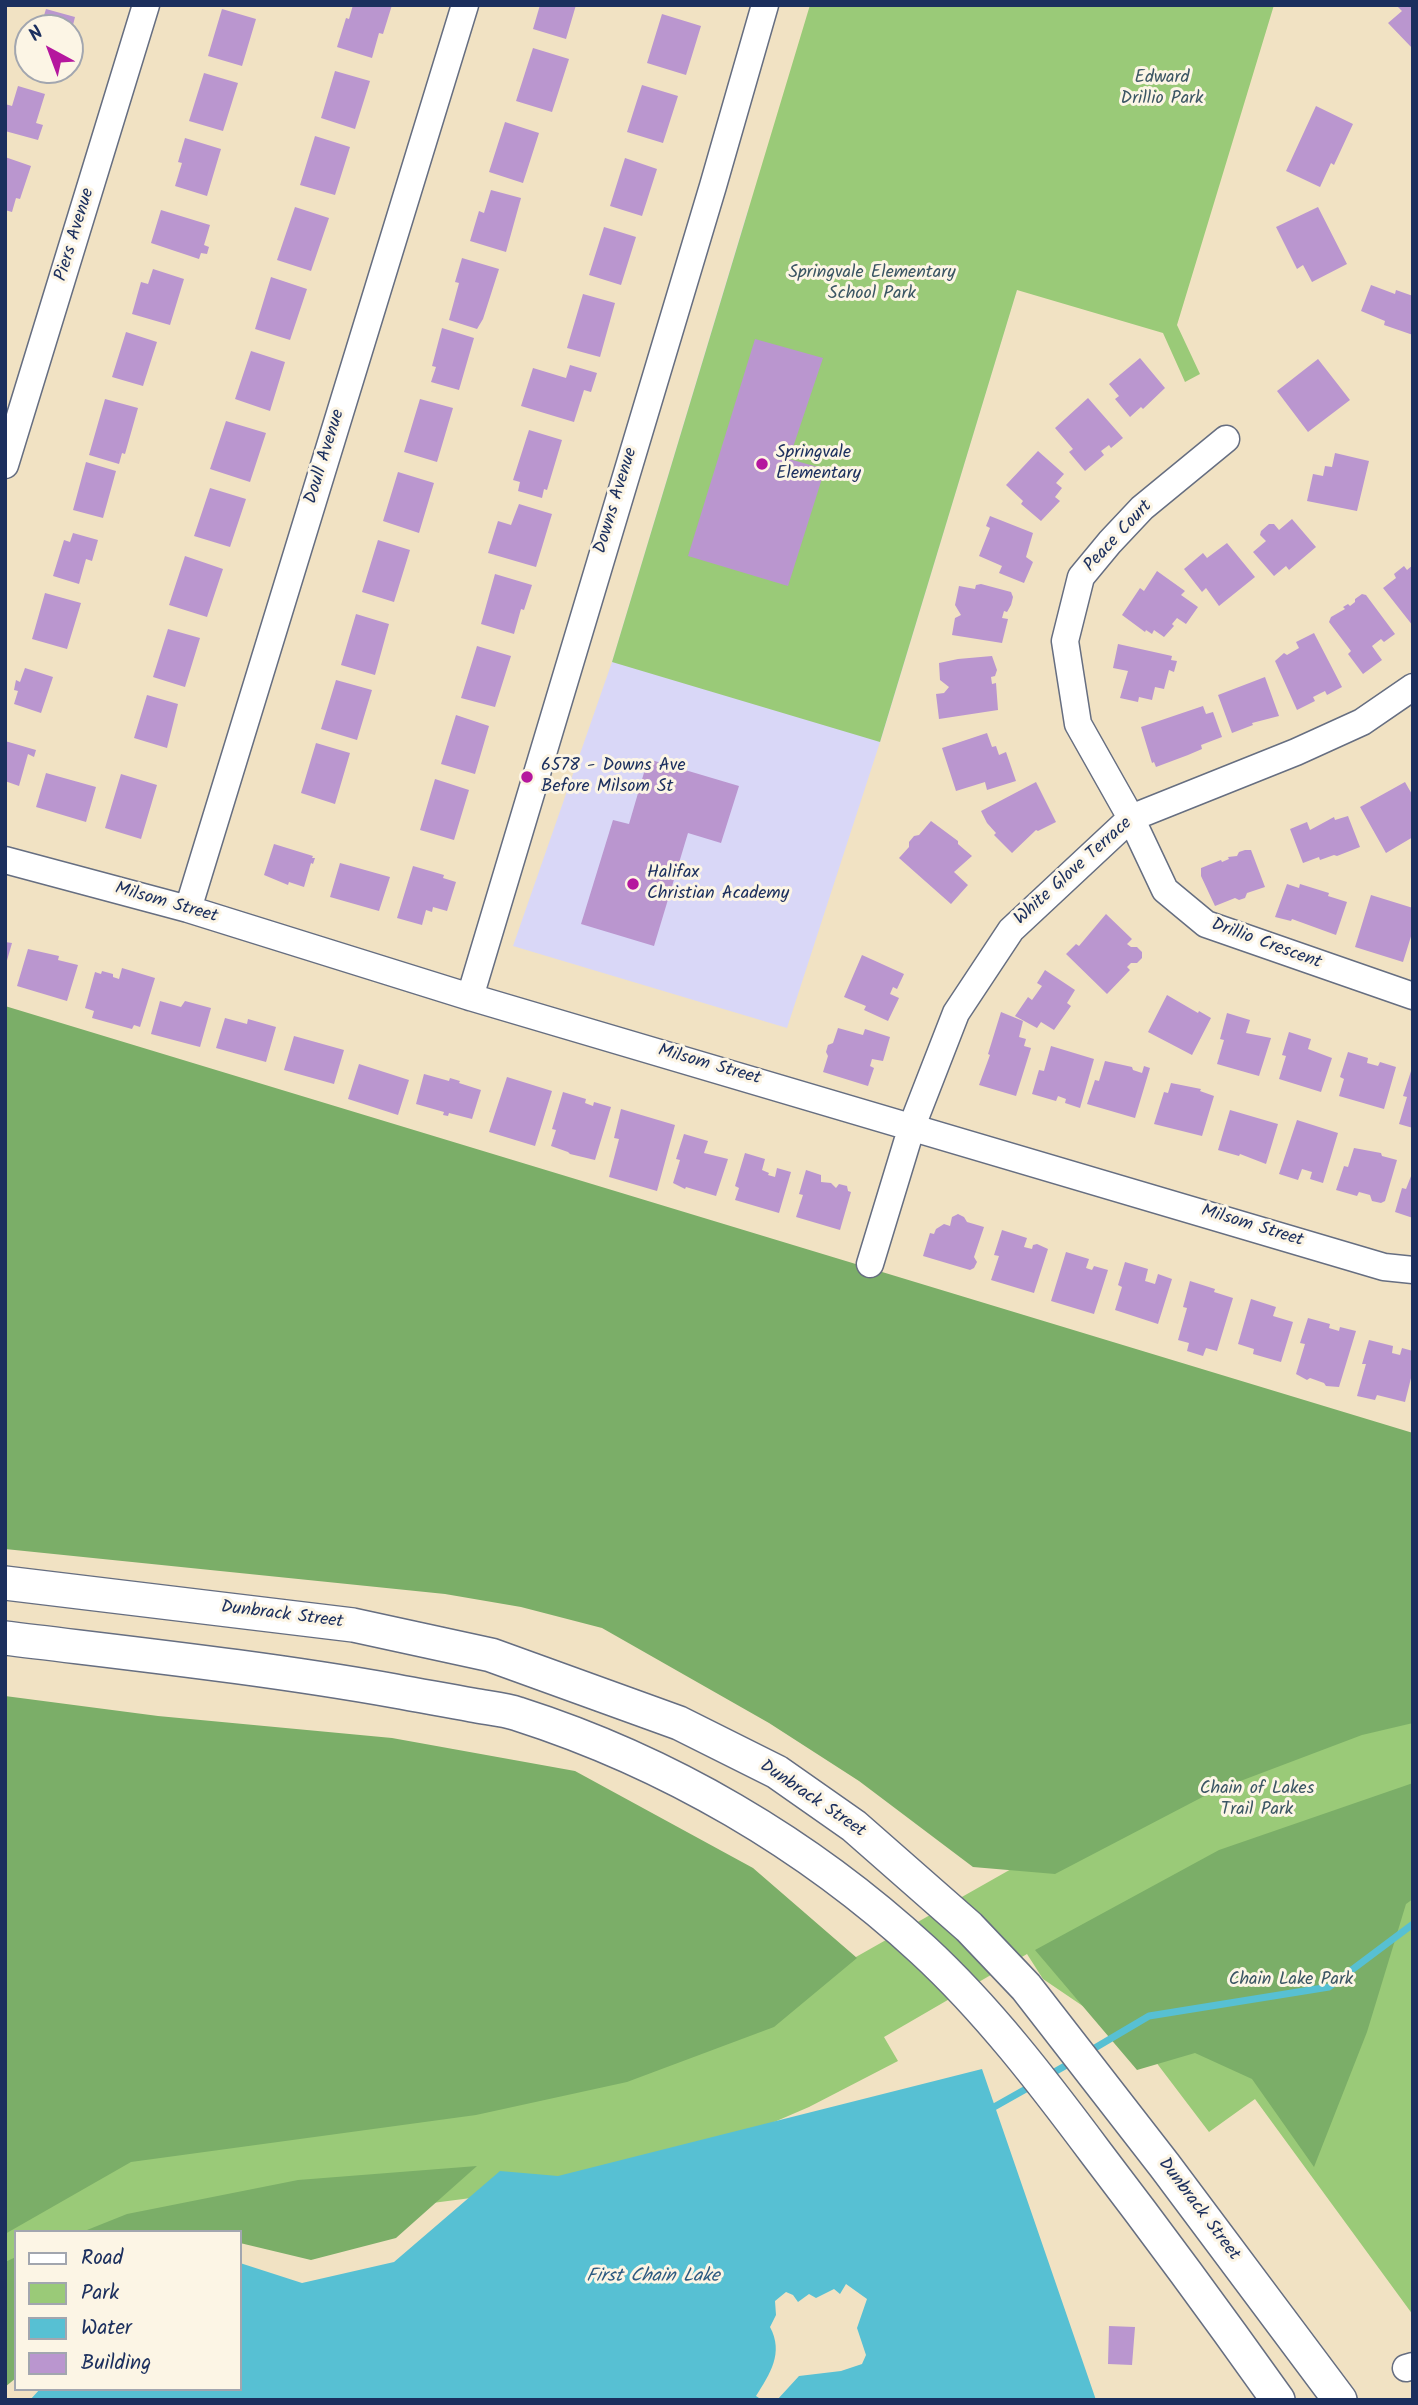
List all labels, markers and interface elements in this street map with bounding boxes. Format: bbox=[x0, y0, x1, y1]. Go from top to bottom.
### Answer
north arrow bbox=[14, 14, 84, 84]
text: N bbox=[22, 19, 51, 50]
park label: Edward Drillio Park bbox=[1121, 68, 1203, 110]
street label: Piers Avenue bbox=[52, 186, 100, 284]
park label: Springvale Elementary School Park bbox=[788, 263, 956, 306]
street label: Doull Avenue bbox=[301, 407, 351, 507]
place label: Springvale Elementary bbox=[776, 443, 861, 486]
street label: Downs Avenue bbox=[591, 446, 643, 556]
marker: Springvale Elementary bbox=[754, 456, 770, 472]
street label: Peace Court bbox=[1080, 497, 1158, 577]
place label: 6578 - Downs Ave Before Milsom St bbox=[541, 756, 686, 798]
marker: 6578 - Downs Ave Before Milsom St bbox=[519, 769, 535, 785]
street label: White Glove Terrace bbox=[1011, 813, 1137, 931]
place label: Halifax Christian Academy bbox=[647, 863, 789, 906]
marker: Halifax Christian Academy bbox=[625, 876, 641, 892]
street label: Milsom Street bbox=[112, 879, 220, 929]
street label: Drillio Crescent bbox=[1208, 915, 1324, 975]
street label: Milsom Street bbox=[655, 1041, 763, 1091]
street label: Milsom Street bbox=[1198, 1201, 1306, 1253]
street label: Dunbrack Street bbox=[220, 1598, 344, 1634]
street label: Dunbrack Street bbox=[755, 1757, 869, 1843]
park label: Chain of Lakes Trail Park bbox=[1200, 1779, 1314, 1822]
park label: Chain Lake Park bbox=[1229, 1970, 1353, 1992]
street label: Dunbrack Street bbox=[1152, 2154, 1244, 2266]
legend bbox=[14, 2230, 242, 2391]
text: Road bbox=[81, 2242, 123, 2275]
water label: First Chain Lake bbox=[586, 2267, 720, 2289]
text: Park bbox=[81, 2277, 119, 2310]
text: Water bbox=[81, 2312, 132, 2345]
text: Building bbox=[81, 2347, 151, 2380]

